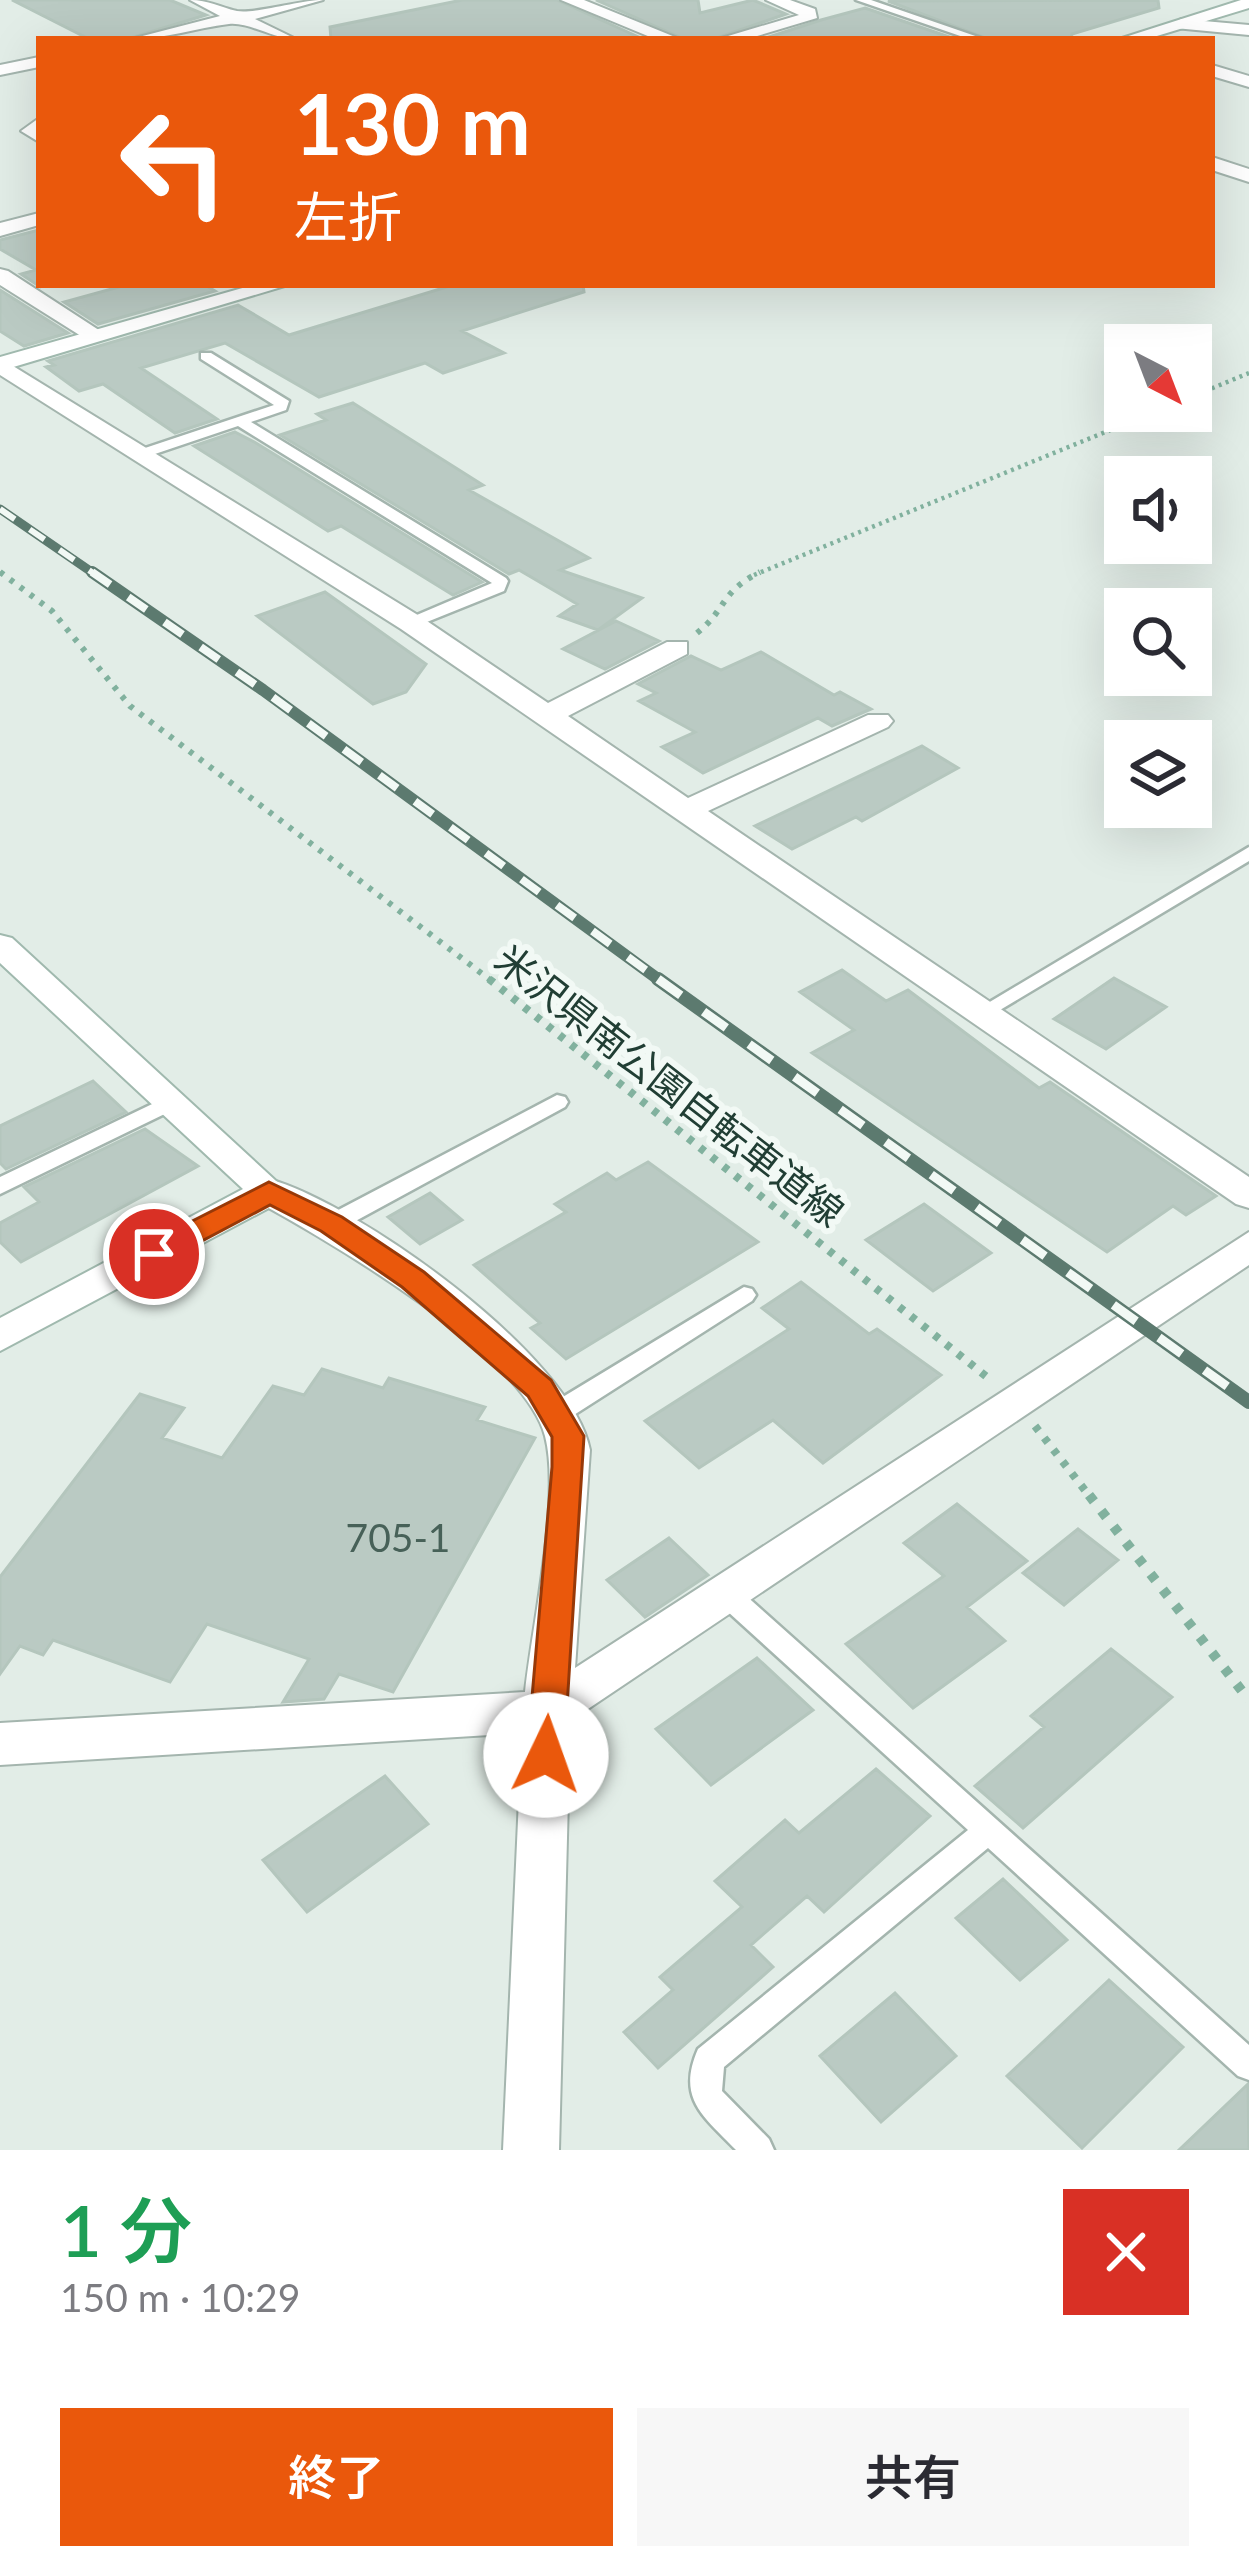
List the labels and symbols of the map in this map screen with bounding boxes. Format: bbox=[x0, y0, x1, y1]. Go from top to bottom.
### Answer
north arrow bbox=[1104, 324, 1212, 432]
street label: 米沢県南公園自転車道線 bbox=[487, 935, 853, 1235]
pin bbox=[103, 1203, 205, 1305]
house number: 705-1 bbox=[346, 1514, 450, 1560]
position arrow bbox=[483, 1692, 609, 1818]

